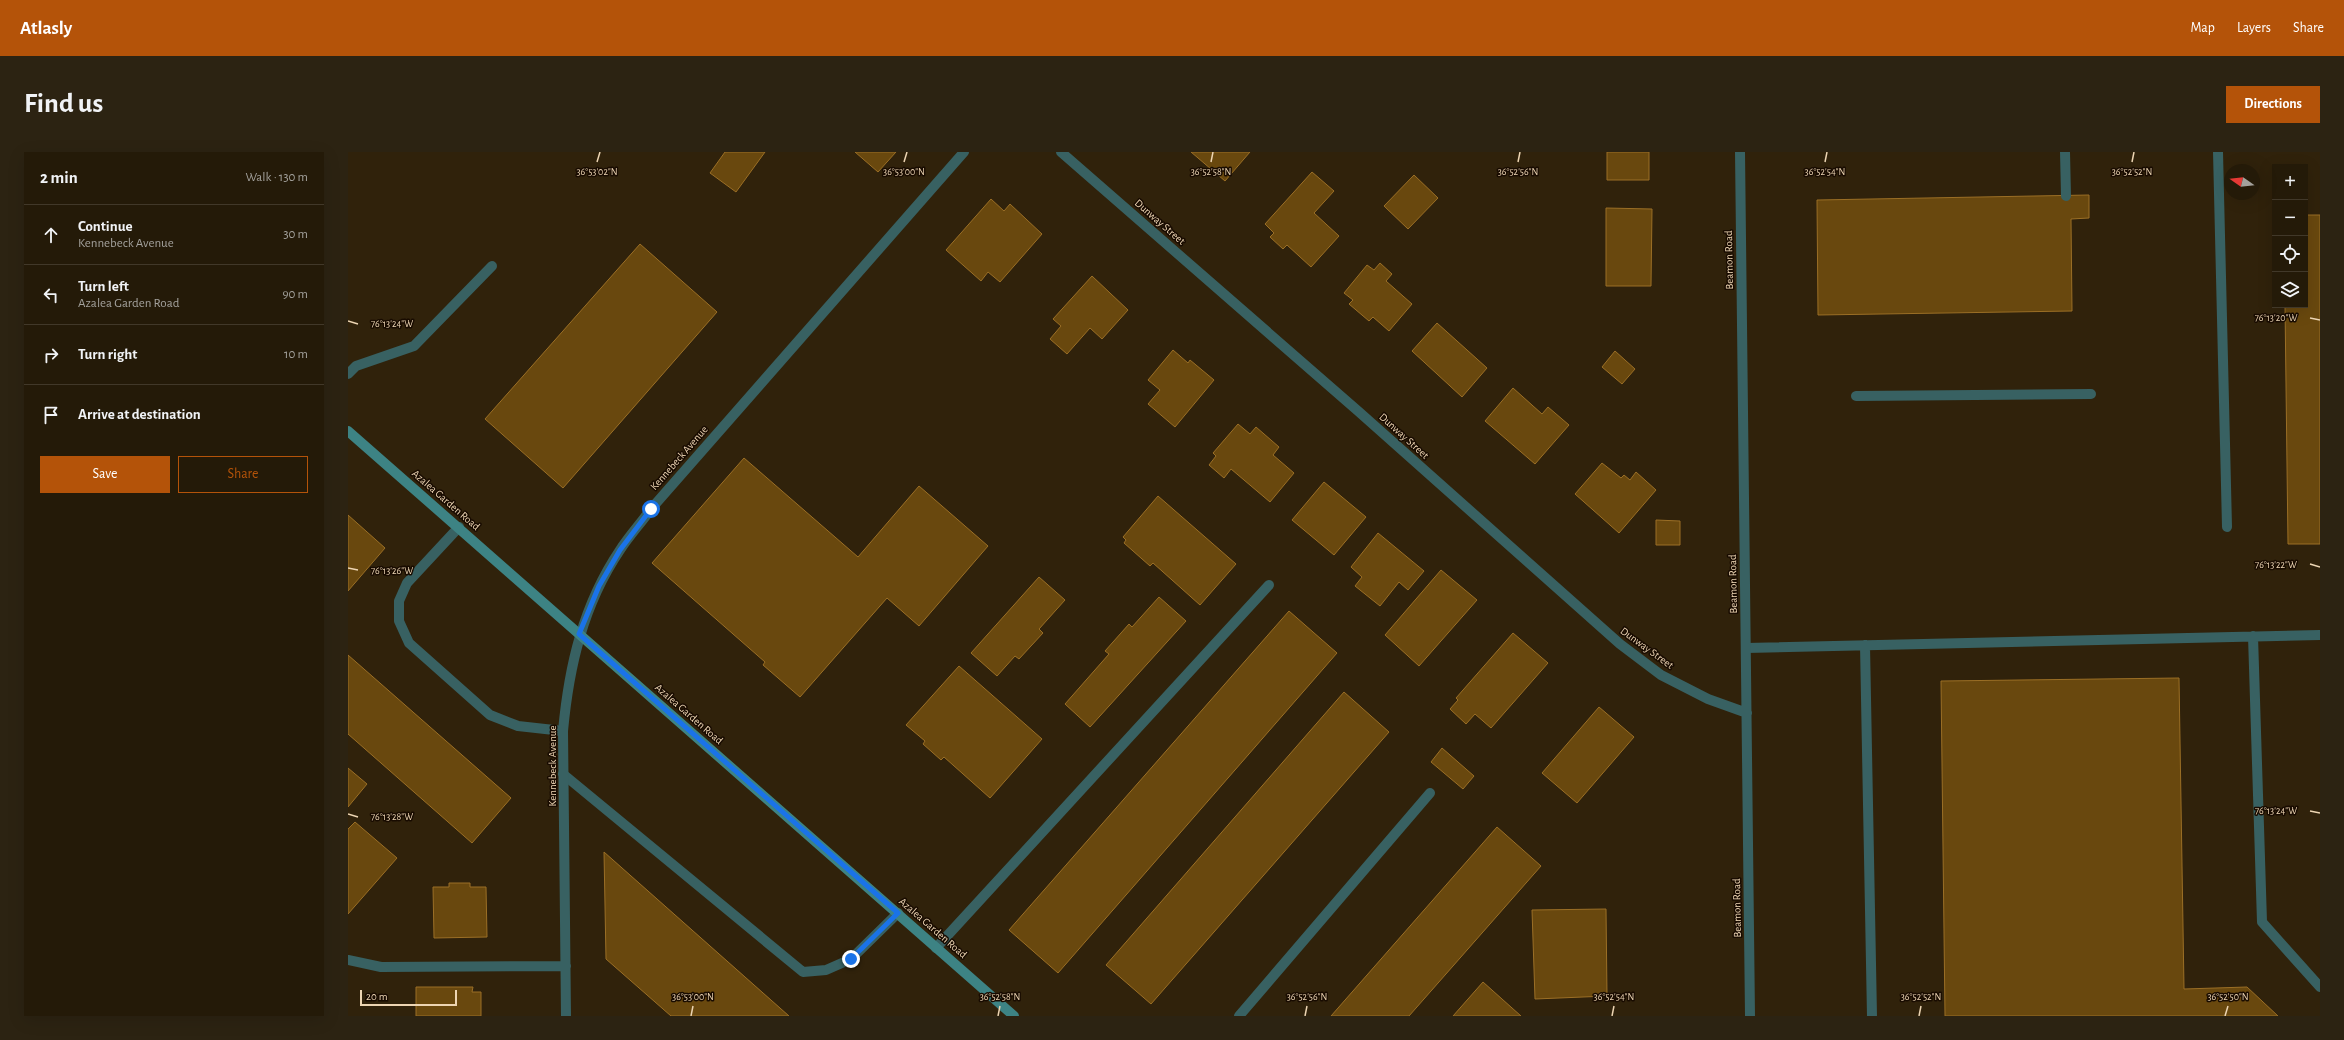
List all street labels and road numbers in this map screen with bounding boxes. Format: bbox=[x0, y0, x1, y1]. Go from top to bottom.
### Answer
street label: Dunway Street bbox=[1133, 197, 1188, 247]
street label: Beamon Road bbox=[1723, 230, 1735, 290]
street label: Dunway Street bbox=[1377, 411, 1431, 461]
street label: Kennebeck Avenue bbox=[648, 424, 710, 492]
street label: Azalea Garden Road bbox=[410, 468, 482, 532]
street label: Beamon Road bbox=[1727, 554, 1739, 614]
street label: Dunway Street bbox=[1618, 625, 1676, 671]
street label: Azalea Garden Road bbox=[653, 682, 725, 746]
street label: Kennebeck Avenue bbox=[547, 725, 558, 807]
street label: Beamon Road bbox=[1731, 878, 1743, 938]
street label: Azalea Garden Road bbox=[897, 896, 969, 960]

